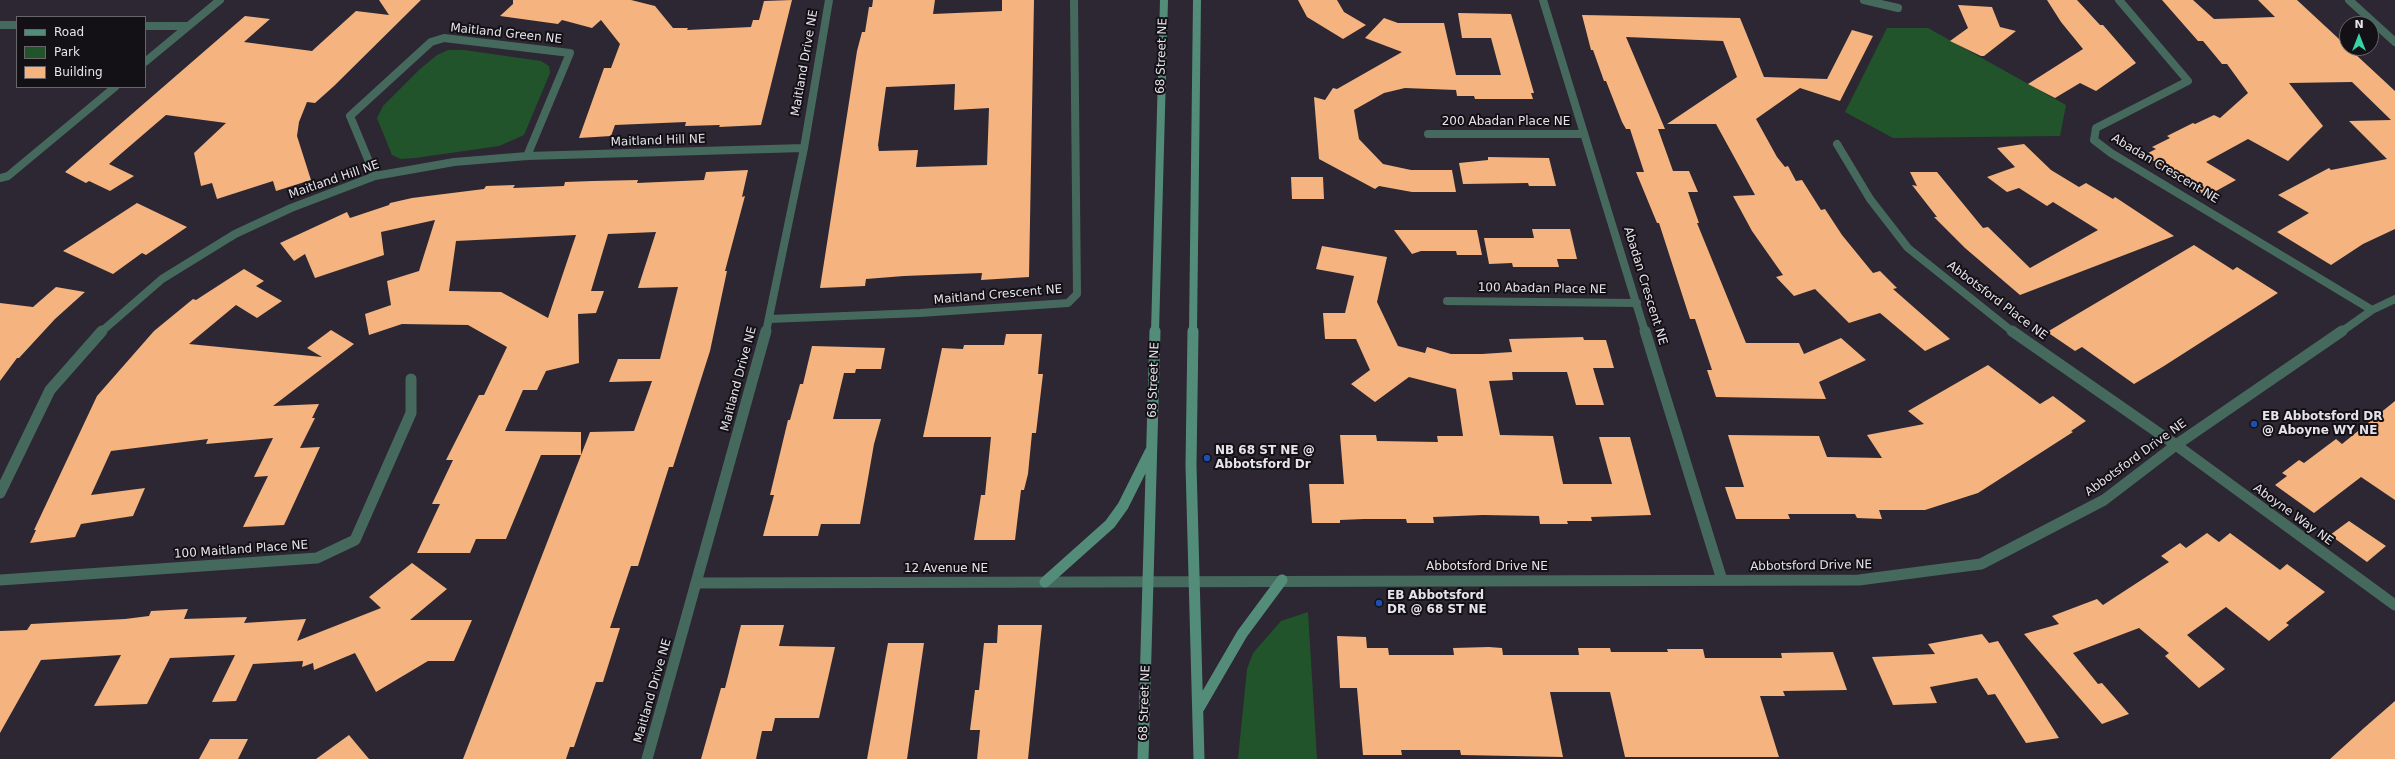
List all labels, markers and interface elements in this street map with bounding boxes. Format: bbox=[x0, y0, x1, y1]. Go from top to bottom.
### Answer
street label: Maitland Drive NE bbox=[789, 9, 821, 117]
legend bbox=[16, 16, 146, 88]
north arrow bbox=[2339, 16, 2379, 56]
street label: 68 Street NE bbox=[1153, 18, 1171, 94]
text: N bbox=[2354, 18, 2364, 31]
street label: Maitland Green NE bbox=[449, 21, 563, 47]
text: Road bbox=[54, 25, 84, 39]
text: Park bbox=[54, 45, 80, 59]
text: Building bbox=[54, 65, 103, 79]
street label: 200 Abadan Place NE bbox=[1442, 115, 1570, 129]
street label: Abadan Crescent NE bbox=[2109, 131, 2221, 207]
street label: Maitland Hill NE bbox=[610, 132, 706, 150]
street label: Maitland Hill NE bbox=[287, 158, 381, 202]
street label: Abadan Crescent NE bbox=[1620, 225, 1670, 347]
street label: Abbotsford Place NE bbox=[1944, 259, 2050, 343]
street label: 100 Abadan Place NE bbox=[1478, 281, 1606, 297]
street label: Maitland Crescent NE bbox=[933, 282, 1063, 308]
street label: Maitland Drive NE bbox=[718, 325, 760, 433]
street label: 68 Street NE bbox=[1145, 342, 1163, 418]
place label: EB Abbotsford DR @ Aboyne WY NE bbox=[2262, 410, 2382, 438]
street label: Abbotsford Drive NE bbox=[2082, 416, 2190, 500]
marker: EB Abbotsford DR @ Aboyne WY NE bbox=[2249, 419, 2259, 429]
place label: NB 68 ST NE @ Abbotsford Dr bbox=[1215, 444, 1315, 472]
marker: NB 68 ST NE @ Abbotsford Dr bbox=[1202, 453, 1212, 463]
street label: Aboyne Way NE bbox=[2250, 481, 2336, 549]
street label: 100 Maitland Place NE bbox=[173, 538, 309, 562]
street label: Abbotsford Drive NE bbox=[1750, 558, 1872, 574]
street label: Abbotsford Drive NE bbox=[1426, 560, 1548, 574]
street label: 12 Avenue NE bbox=[904, 562, 988, 576]
place label: EB Abbotsford DR @ 68 ST NE bbox=[1387, 589, 1487, 617]
marker: EB Abbotsford DR @ 68 ST NE bbox=[1374, 598, 1384, 608]
street label: Maitland Drive NE bbox=[631, 637, 675, 745]
street label: 68 Street NE bbox=[1136, 665, 1154, 741]

